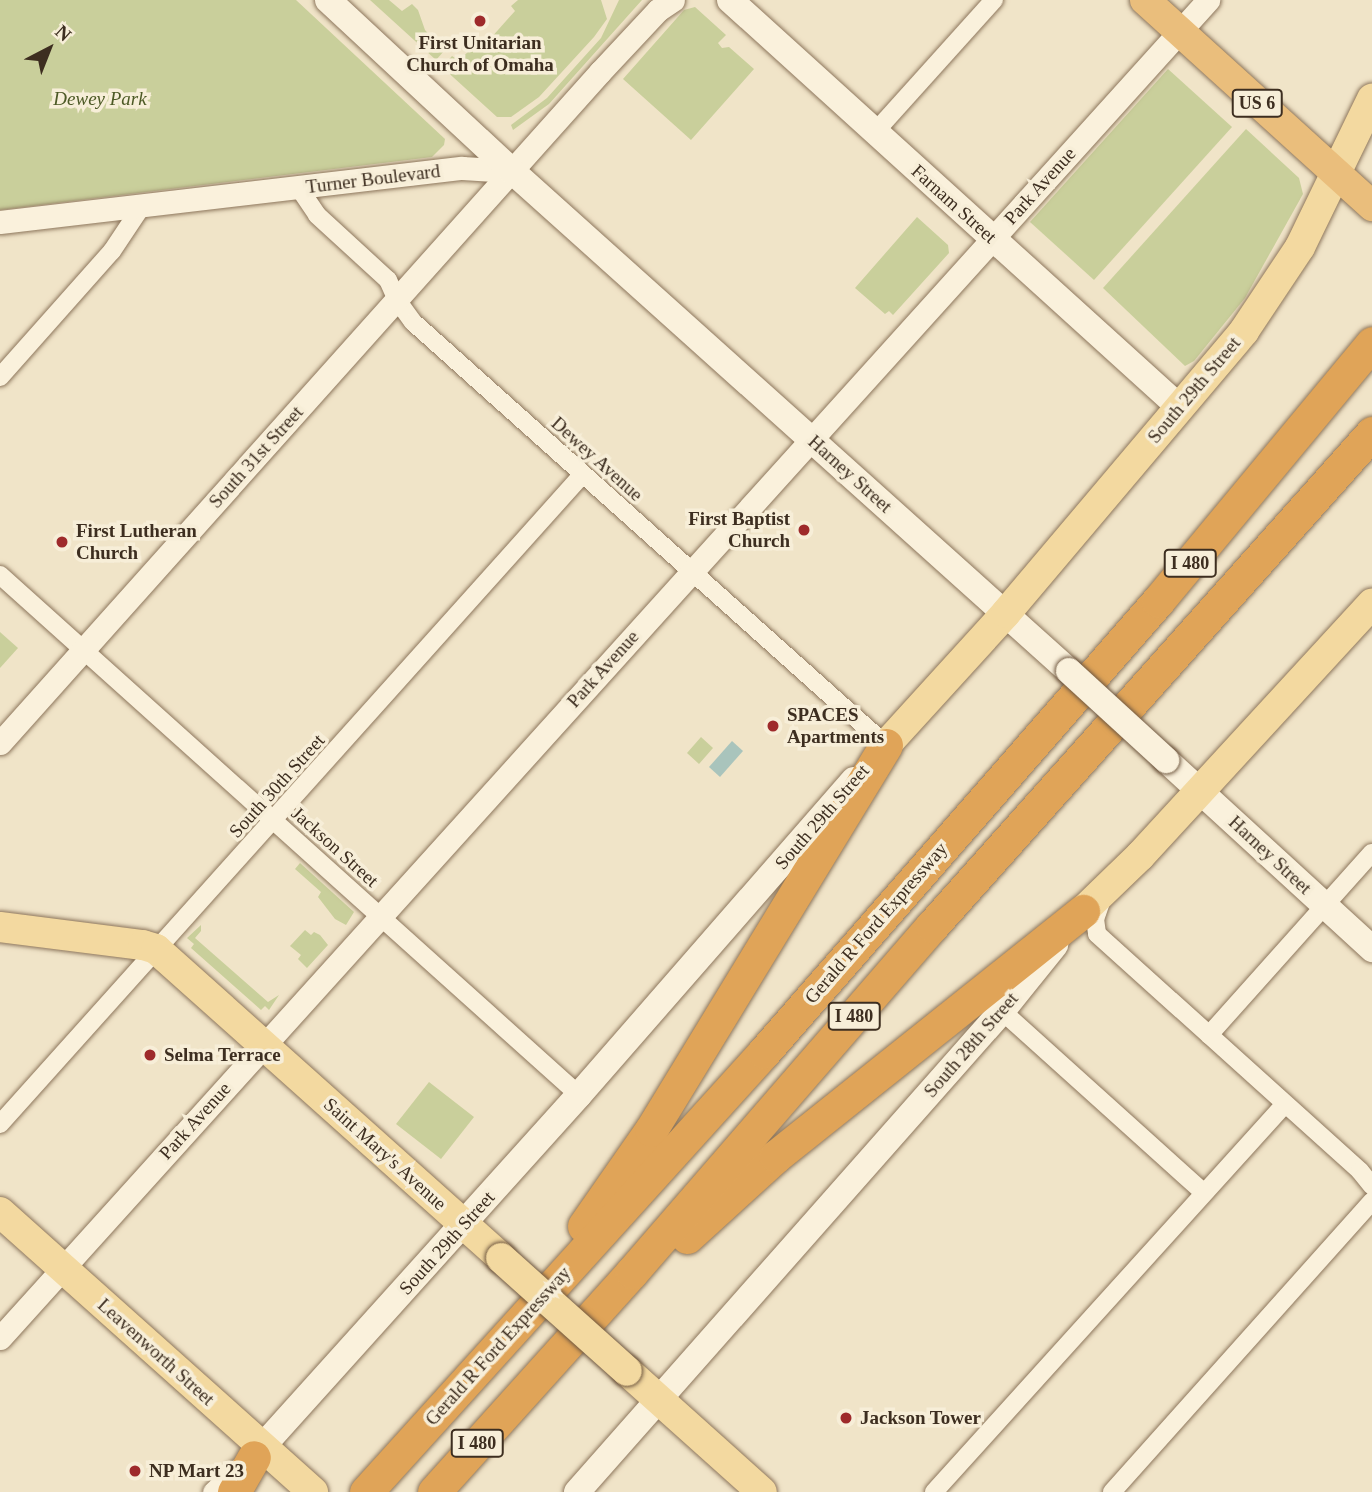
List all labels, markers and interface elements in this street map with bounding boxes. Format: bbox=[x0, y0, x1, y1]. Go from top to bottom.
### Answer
marker: First Unitarian Church of Omaha bbox=[472, 13, 488, 29]
north arrow bbox=[14, 14, 84, 84]
text: N bbox=[51, 21, 76, 45]
place label: First Unitarian Church of Omaha bbox=[406, 32, 554, 76]
park label: Dewey Park bbox=[53, 88, 147, 110]
road number: US 6 bbox=[1231, 88, 1283, 118]
street label: Park Avenue bbox=[999, 142, 1081, 230]
street label: Turner Boulevard bbox=[305, 159, 441, 199]
street label: Farnam Street bbox=[907, 160, 1001, 248]
street label: South 29th Street bbox=[1143, 332, 1245, 448]
street label: South 31st Street bbox=[204, 401, 308, 513]
street label: Dewey Avenue bbox=[546, 412, 648, 506]
street label: Harney Street bbox=[803, 430, 897, 518]
place label: First Baptist Church bbox=[688, 508, 790, 552]
place label: First Lutheran Church bbox=[76, 520, 197, 564]
marker: First Baptist Church bbox=[796, 522, 812, 538]
marker: First Lutheran Church bbox=[54, 534, 70, 550]
road number: I 480 bbox=[1162, 548, 1218, 578]
street label: Park Avenue bbox=[562, 625, 644, 713]
place label: SPACES Apartments bbox=[787, 704, 884, 748]
marker: SPACES Apartments bbox=[765, 718, 781, 734]
street label: South 30th Street bbox=[224, 729, 330, 843]
street label: South 29th Street bbox=[770, 760, 874, 874]
street label: Jackson Street bbox=[287, 802, 383, 892]
street label: Harney Street bbox=[1224, 811, 1316, 899]
street label: Gerald R Ford Expressway bbox=[800, 838, 952, 1008]
street label: South 28th Street bbox=[919, 988, 1023, 1102]
road number: I 480 bbox=[826, 1001, 882, 1030]
place label: Selma Terrace bbox=[164, 1044, 281, 1066]
marker: Selma Terrace bbox=[142, 1047, 158, 1063]
street label: Park Avenue bbox=[154, 1077, 236, 1165]
street label: Saint Mary's Avenue bbox=[319, 1093, 451, 1215]
street label: South 29th Street bbox=[394, 1186, 500, 1300]
street label: Gerald R Ford Expressway bbox=[421, 1262, 575, 1430]
street label: Leavenworth Street bbox=[93, 1294, 219, 1410]
place label: Jackson Tower bbox=[860, 1407, 981, 1429]
marker: Jackson Tower bbox=[838, 1410, 854, 1426]
road number: I 480 bbox=[449, 1428, 505, 1458]
place label: NP Mart 23 bbox=[149, 1460, 245, 1482]
marker: NP Mart 23 bbox=[127, 1463, 143, 1479]

